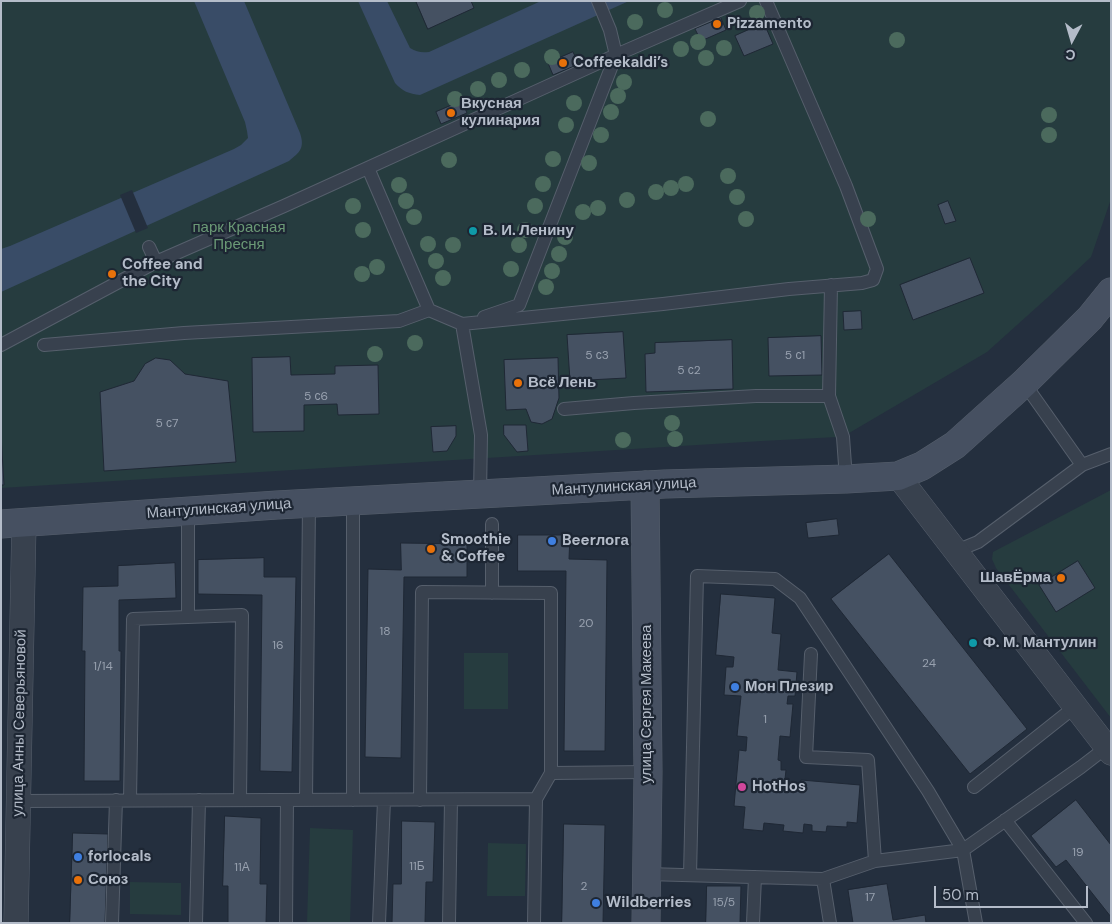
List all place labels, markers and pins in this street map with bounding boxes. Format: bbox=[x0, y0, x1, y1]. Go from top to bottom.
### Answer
place label: Pizzamento bbox=[727, 15, 812, 33]
marker: Pizzamento bbox=[711, 18, 723, 30]
place label: Coffeekaldi’s bbox=[573, 54, 668, 72]
marker: Coffeekaldi’s bbox=[557, 57, 569, 69]
place label: Вкусная кулинария bbox=[461, 95, 540, 130]
marker: Вкусная кулинария bbox=[445, 107, 457, 119]
place label: В. И. Ленину bbox=[483, 222, 574, 240]
marker: В. И. Ленину bbox=[467, 225, 479, 237]
place label: Coffee and the City bbox=[122, 256, 203, 291]
marker: Coffee and the City bbox=[106, 268, 118, 280]
place label: Всё Лень bbox=[528, 374, 596, 392]
marker: Всё Лень bbox=[512, 377, 524, 389]
place label: Smoothie & Coffee bbox=[441, 531, 511, 566]
place label: Beerлога bbox=[562, 532, 629, 550]
marker: Beerлога bbox=[546, 535, 558, 547]
marker: Smoothie & Coffee bbox=[425, 543, 437, 555]
place label: ШавЁрма bbox=[980, 569, 1051, 587]
marker: ШавЁрма bbox=[1055, 572, 1067, 584]
place label: Ф. М. Мантулин bbox=[983, 634, 1097, 652]
marker: Ф. М. Мантулин bbox=[967, 637, 979, 649]
place label: Мон Плезир bbox=[745, 678, 834, 696]
marker: Мон Плезир bbox=[729, 681, 741, 693]
place label: HotHos bbox=[752, 778, 806, 796]
marker: HotHos bbox=[736, 781, 748, 793]
place label: forlocals bbox=[88, 848, 152, 866]
marker: forlocals bbox=[72, 851, 84, 863]
place label: Союз bbox=[88, 871, 128, 889]
marker: Союз bbox=[72, 874, 84, 886]
place label: Wildberries bbox=[606, 894, 691, 912]
marker: Wildberries bbox=[590, 897, 602, 909]

